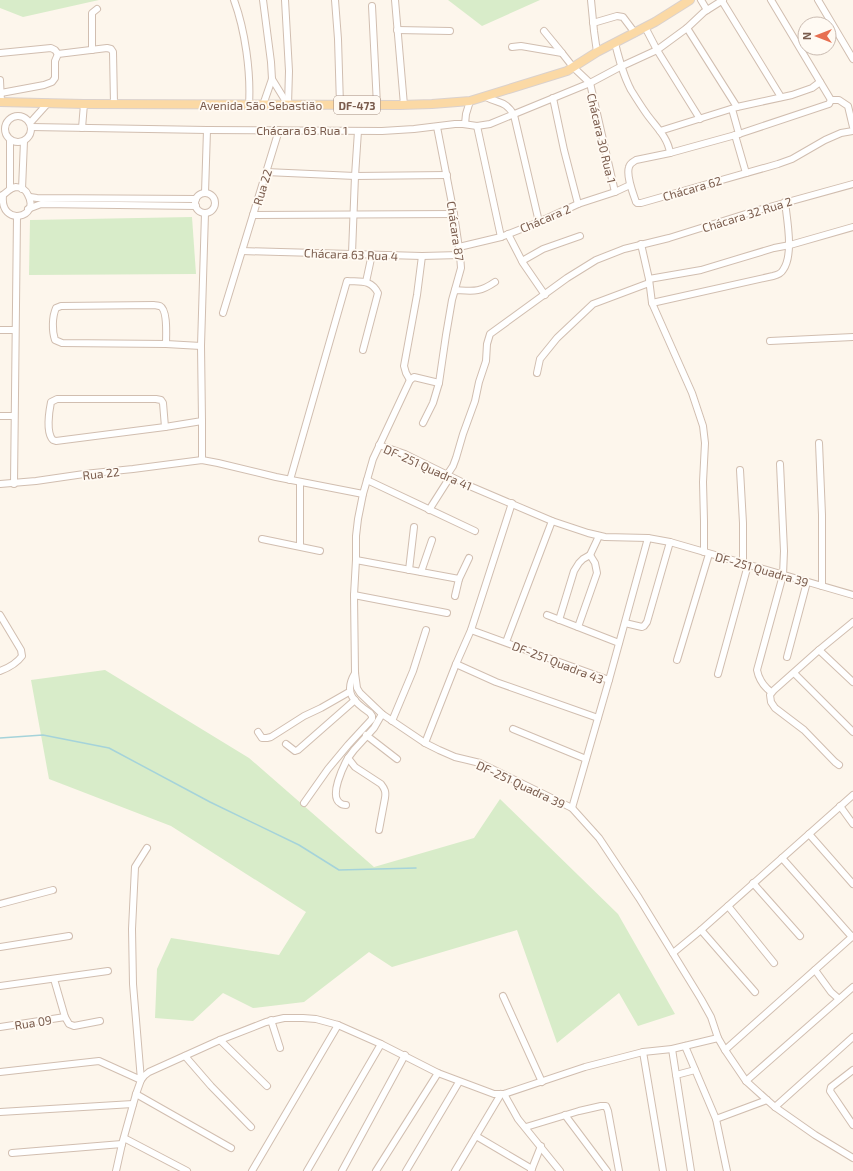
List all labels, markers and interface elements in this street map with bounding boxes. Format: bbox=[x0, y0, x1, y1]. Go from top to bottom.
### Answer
north arrow bbox=[797, 16, 837, 56]
text: N bbox=[800, 32, 813, 40]
street label: Chácara 30 Rua 1 bbox=[585, 92, 619, 184]
road number: DF-473 bbox=[334, 96, 380, 114]
street label: Avenida São Sebastião bbox=[200, 98, 322, 112]
street label: Chácara 63 Rua 1 bbox=[256, 123, 348, 137]
street label: Rua 22 bbox=[250, 167, 274, 207]
street label: Chácara 62 bbox=[661, 173, 723, 203]
street label: Chácara 32 Rua 2 bbox=[700, 194, 794, 234]
street label: Chácara 87 bbox=[445, 200, 467, 262]
street label: Chácara 2 bbox=[518, 201, 573, 235]
street label: Chácara 63 Rua 4 bbox=[304, 245, 398, 263]
street label: DF-251 Quadra 41 bbox=[381, 441, 474, 494]
street label: Rua 22 bbox=[82, 464, 120, 482]
street label: DF-251 Quadra 39 bbox=[714, 549, 810, 590]
street label: DF-251 Quadra 43 bbox=[510, 638, 606, 687]
street label: DF-251 Quadra 39 bbox=[474, 757, 568, 812]
street label: Rua 09 bbox=[13, 1012, 53, 1032]

